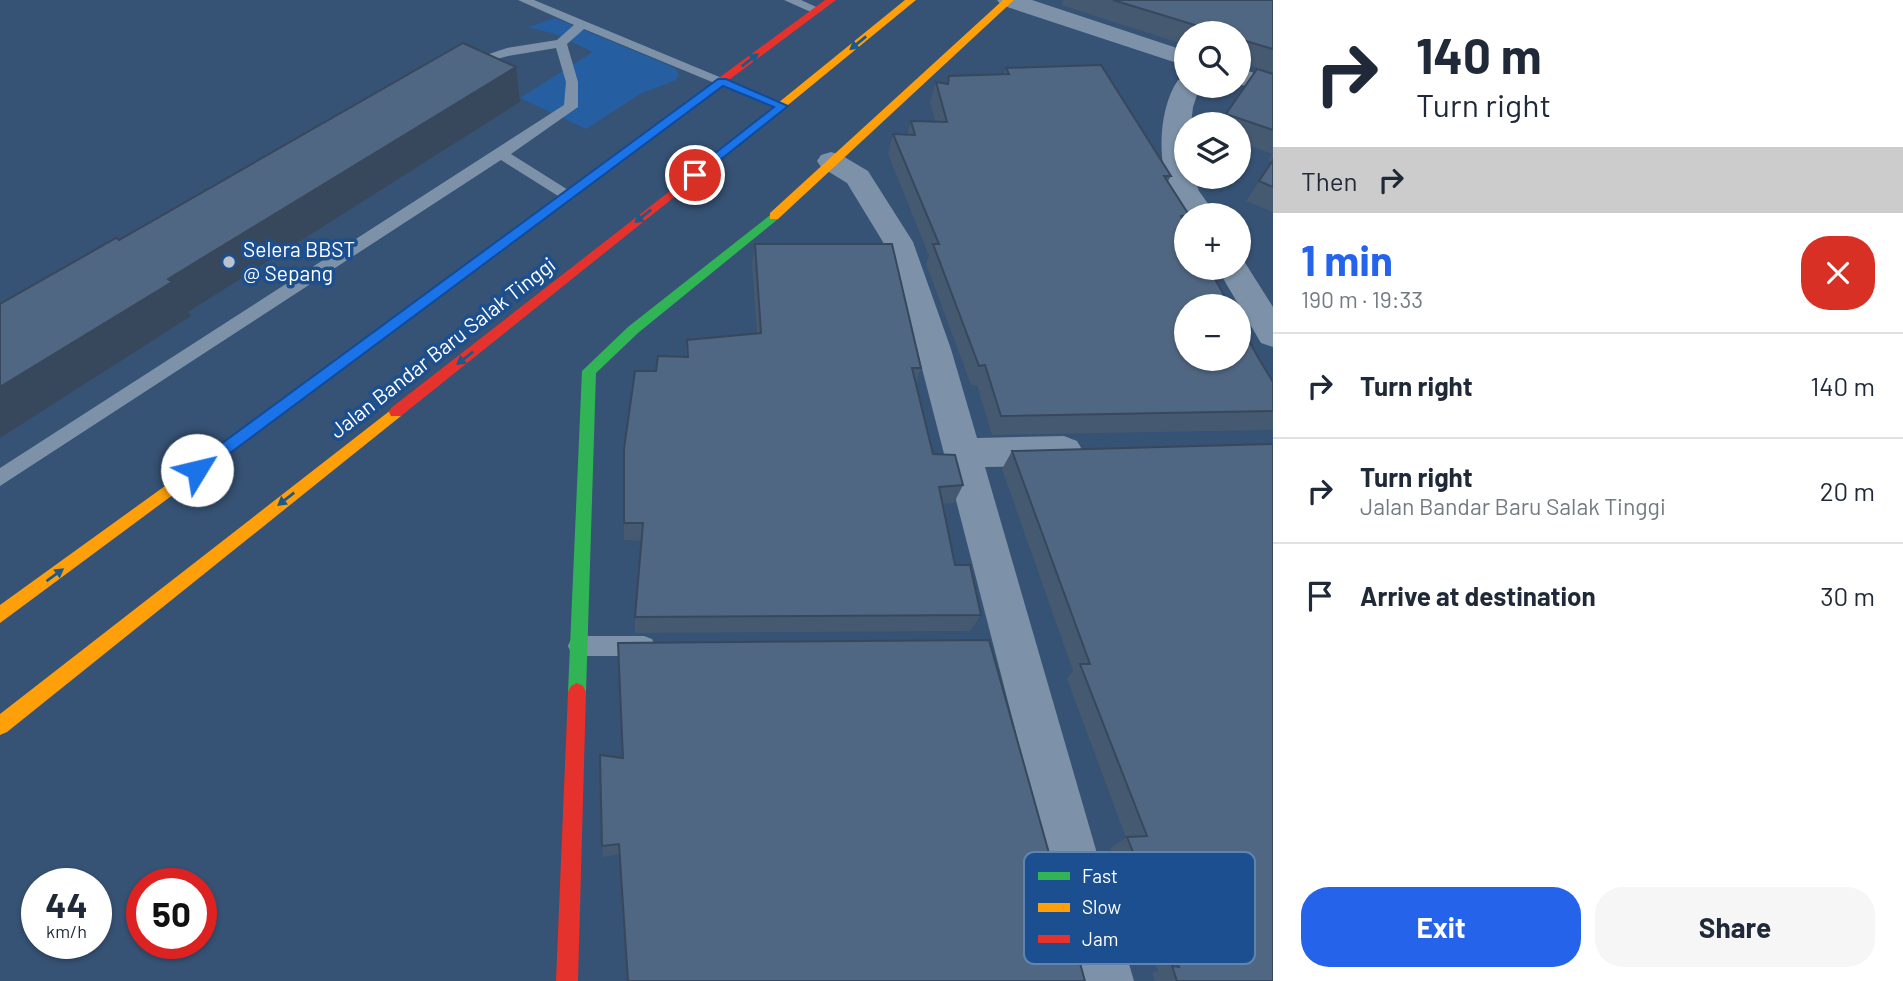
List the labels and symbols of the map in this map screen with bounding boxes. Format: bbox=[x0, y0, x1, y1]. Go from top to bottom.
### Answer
one-way arrow bbox=[850, 36, 868, 51]
one-way arrow bbox=[741, 54, 759, 68]
pin bbox=[665, 145, 725, 205]
one-way arrow bbox=[634, 209, 652, 224]
place label: Selera BBST @ Sepang bbox=[243, 236, 355, 285]
street label: Jalan Bandar Baru Salak Tinggi bbox=[324, 251, 560, 443]
marker: Selera BBST @ Sepang bbox=[221, 254, 237, 270]
one-way arrow bbox=[456, 350, 474, 365]
position arrow bbox=[160, 433, 234, 507]
one-way arrow bbox=[278, 491, 295, 506]
one-way arrow bbox=[46, 568, 64, 582]
legend bbox=[1024, 852, 1255, 964]
text: Fast bbox=[1082, 864, 1118, 887]
speed limit sign: 50 bbox=[126, 868, 217, 959]
text: Slow bbox=[1082, 895, 1121, 918]
text: Jam bbox=[1082, 927, 1118, 950]

